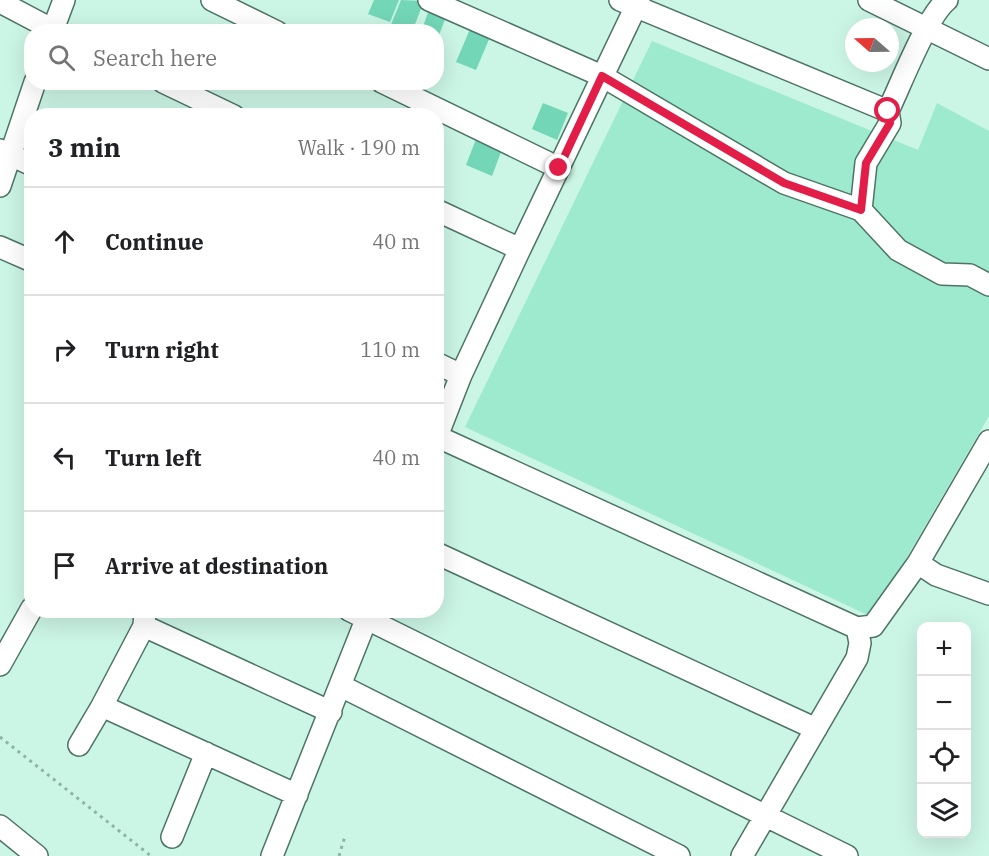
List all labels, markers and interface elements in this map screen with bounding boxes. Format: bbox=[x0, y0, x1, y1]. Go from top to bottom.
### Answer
north arrow bbox=[845, 18, 899, 72]
search box bbox=[24, 24, 444, 90]
icon: search bbox=[45, 41, 78, 74]
text: Search here bbox=[93, 43, 217, 72]
route start bbox=[874, 97, 900, 123]
text: 3 min bbox=[48, 130, 121, 164]
text: Walk · 190 m bbox=[298, 134, 420, 161]
route end bbox=[545, 154, 571, 180]
icon: ahead bbox=[48, 225, 81, 258]
text: Continue bbox=[105, 227, 204, 256]
text: 40 m bbox=[372, 228, 420, 255]
icon: right bbox=[48, 333, 81, 366]
text: Turn right bbox=[105, 335, 219, 364]
text: 110 m bbox=[360, 336, 420, 363]
icon: left bbox=[48, 441, 81, 474]
text: Turn left bbox=[105, 443, 201, 472]
text: 40 m bbox=[372, 444, 420, 471]
icon: arrive bbox=[48, 549, 81, 582]
text: Arrive at destination bbox=[105, 551, 328, 580]
map controls bbox=[917, 622, 971, 838]
button: + bbox=[917, 622, 971, 676]
button: − bbox=[917, 676, 971, 730]
button: locate bbox=[917, 730, 971, 784]
button: layers bbox=[917, 784, 971, 838]

